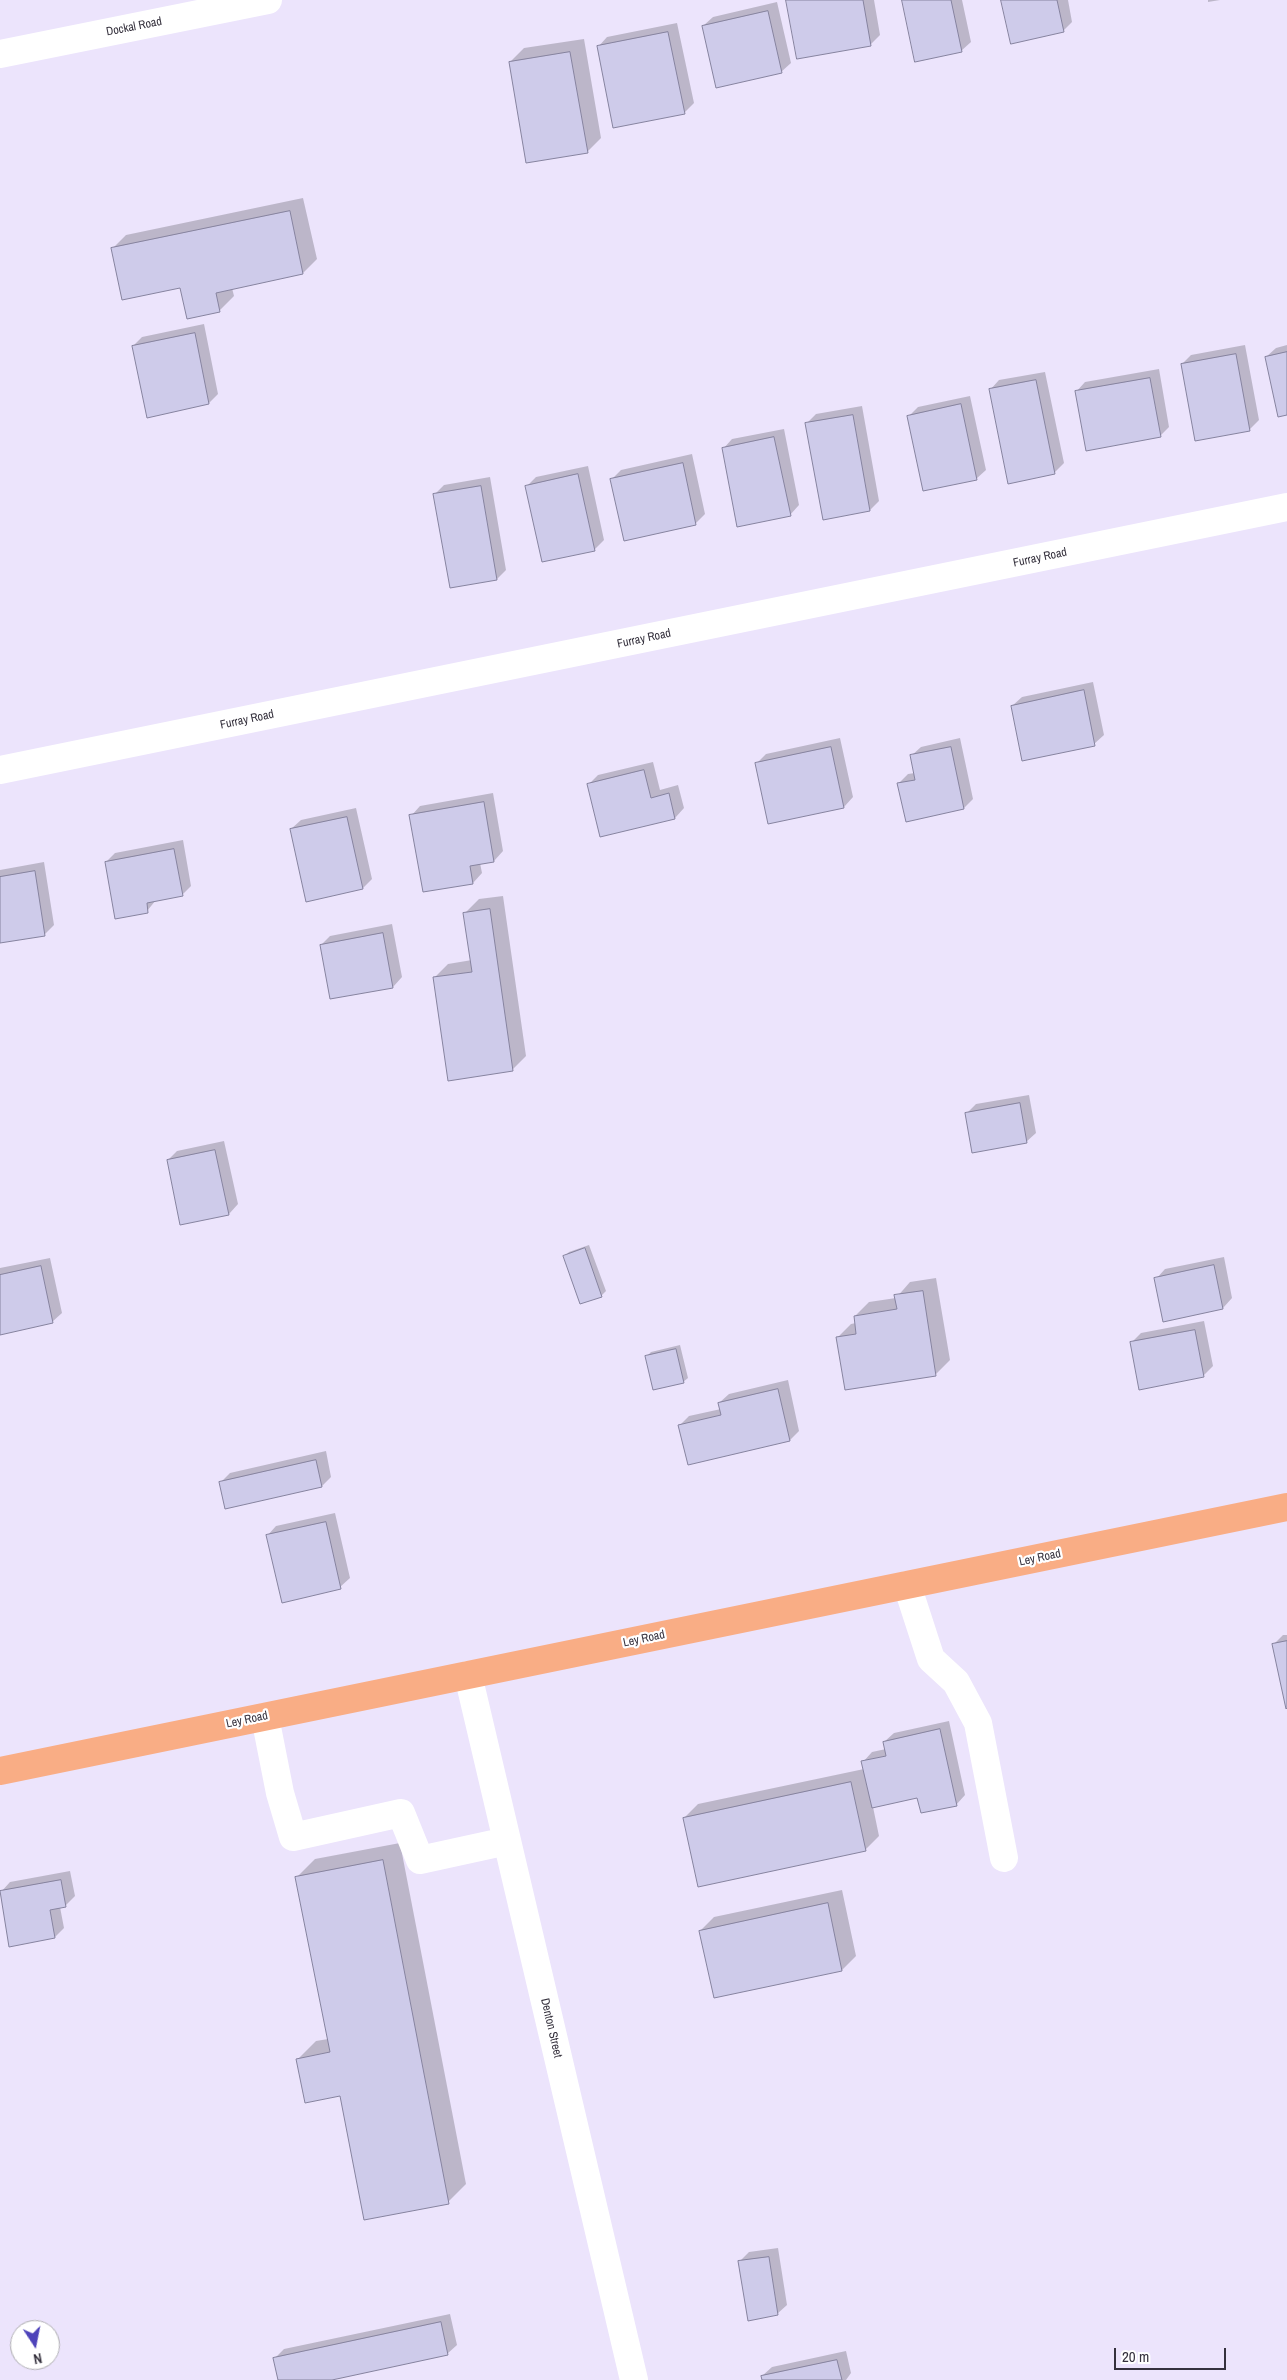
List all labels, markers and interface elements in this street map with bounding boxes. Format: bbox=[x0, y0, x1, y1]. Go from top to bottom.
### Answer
street label: Dockal Road bbox=[105, 15, 163, 39]
street label: Furray Road bbox=[1012, 545, 1068, 571]
street label: Furray Road bbox=[616, 626, 672, 652]
street label: Furray Road bbox=[219, 707, 275, 733]
street label: Ley Road bbox=[1018, 1547, 1062, 1569]
street label: Ley Road bbox=[622, 1628, 666, 1650]
street label: Ley Road bbox=[225, 1709, 269, 1731]
street label: Denton Street bbox=[537, 1997, 565, 2059]
north arrow bbox=[10, 2320, 60, 2370]
scale bar bbox=[1117, 2338, 1230, 2370]
text: 20 m bbox=[1122, 2346, 1149, 2367]
text: N bbox=[32, 2349, 43, 2368]

